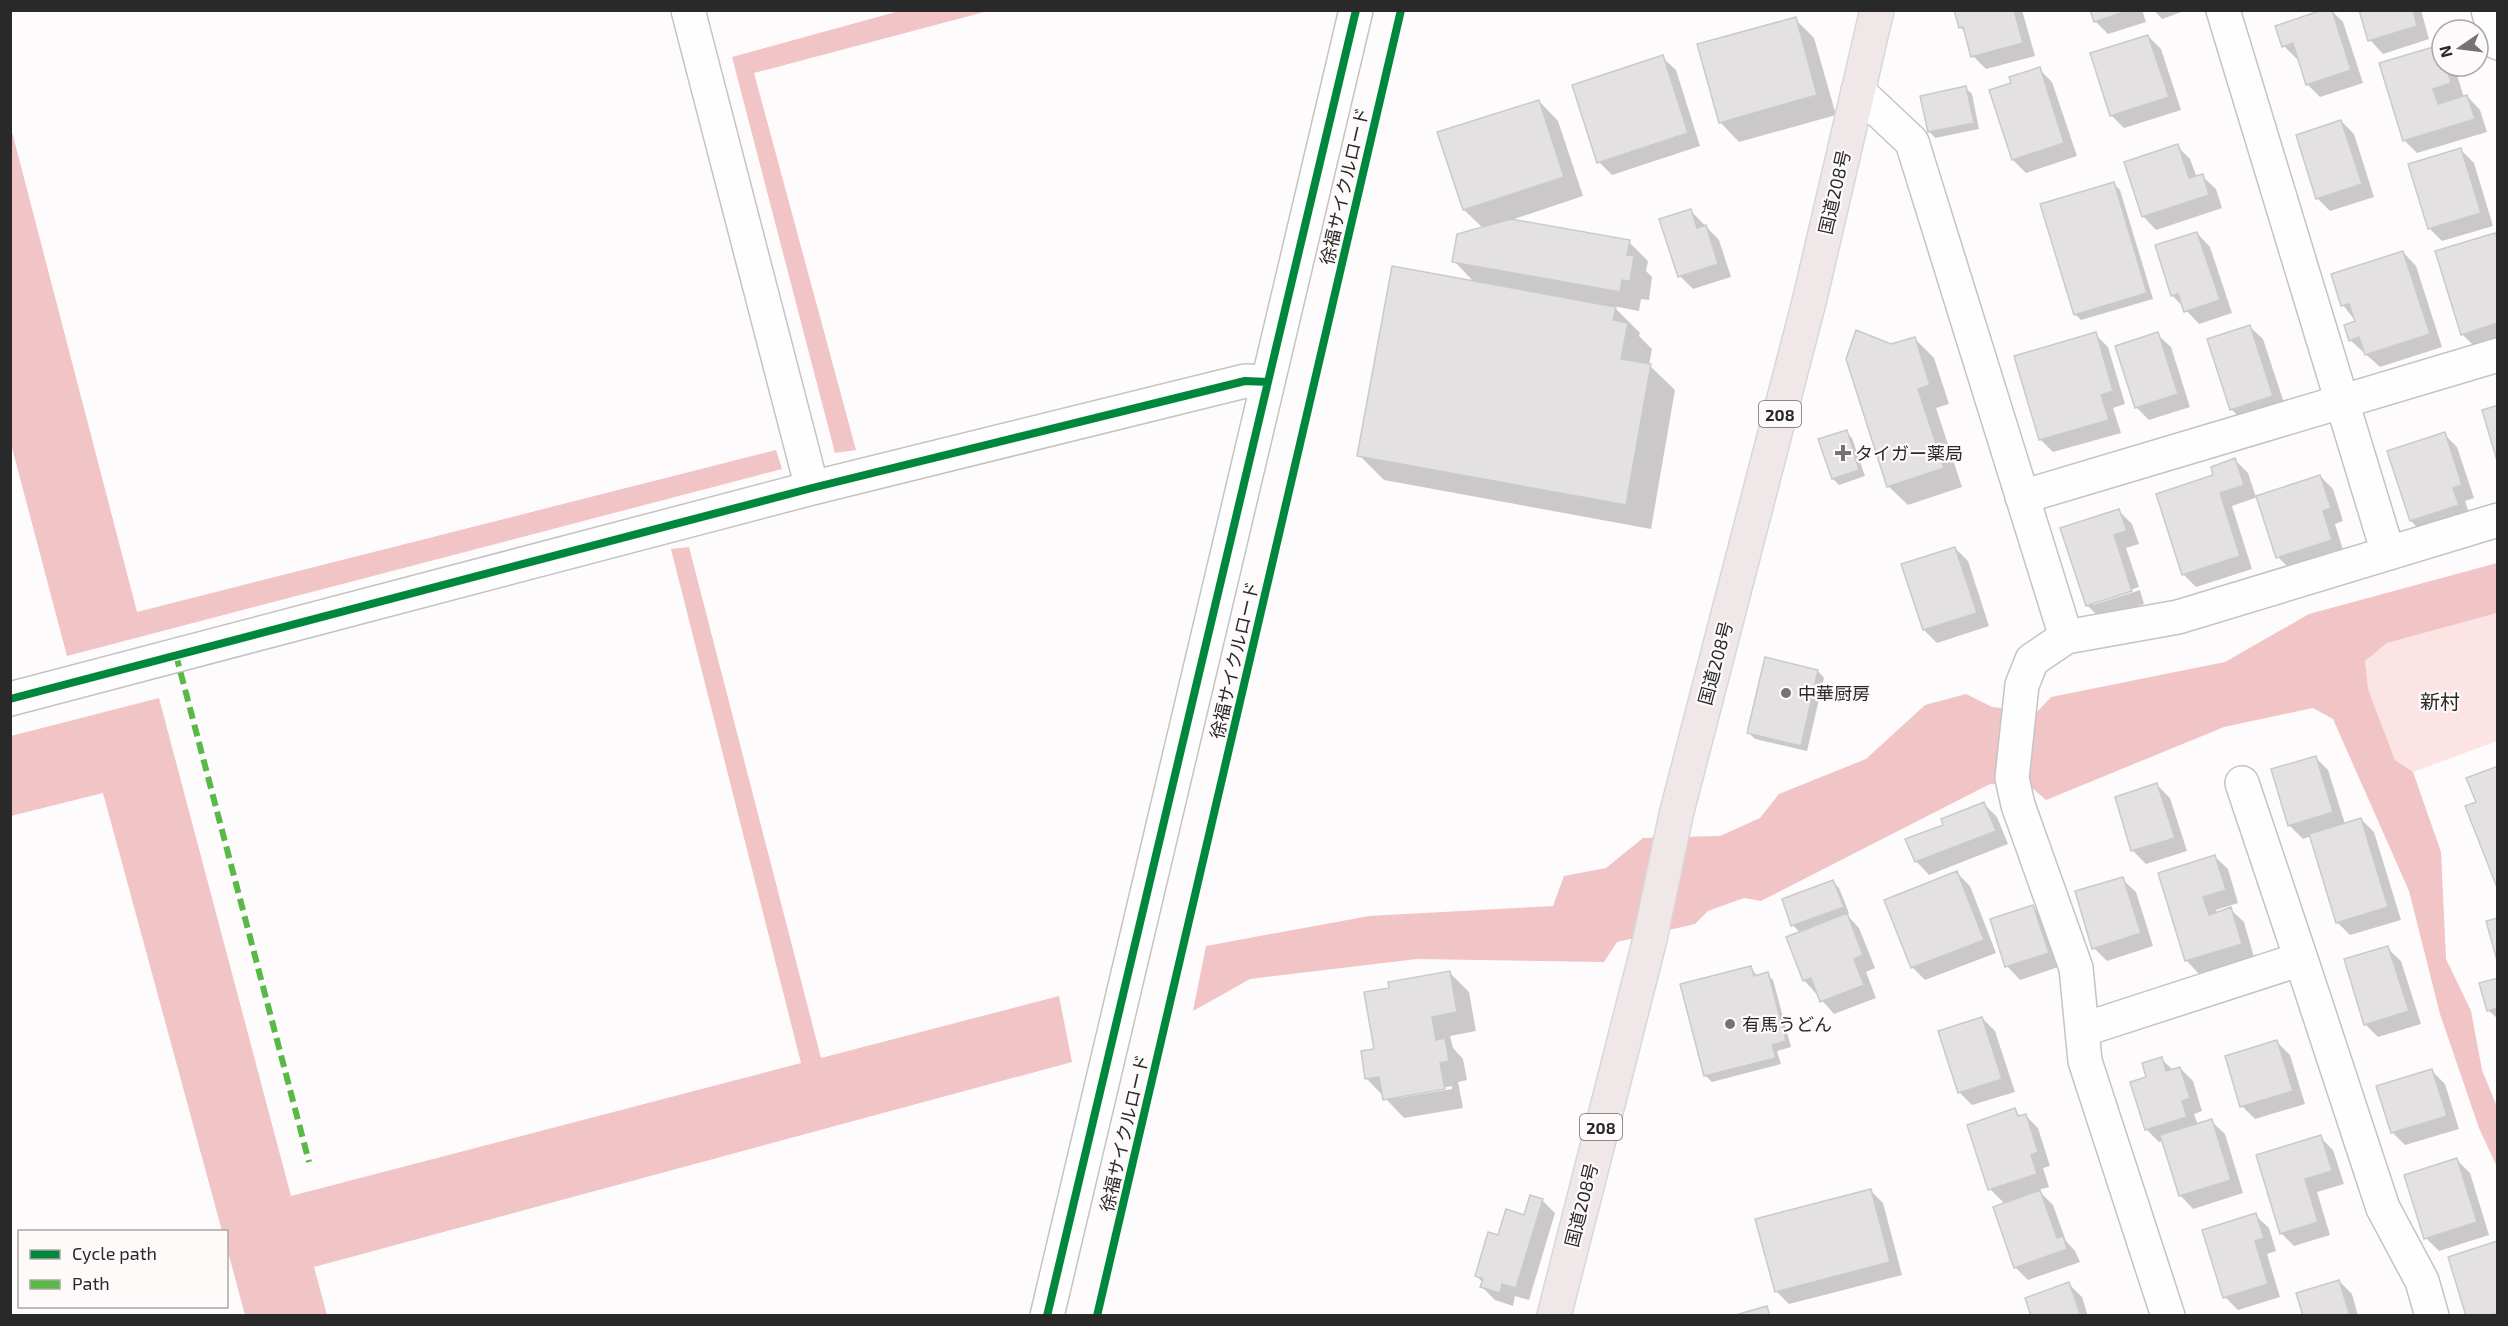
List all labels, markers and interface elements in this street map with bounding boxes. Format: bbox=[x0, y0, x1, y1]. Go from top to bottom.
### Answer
north arrow bbox=[2430, 18, 2490, 78]
text: N bbox=[2434, 44, 2456, 60]
street label: 徐福サイクルロード bbox=[1315, 105, 1373, 267]
street label: 国道208号 bbox=[1814, 148, 1854, 236]
road number: 208 bbox=[1759, 401, 1801, 427]
place label: タイガー薬局 bbox=[1855, 442, 1963, 464]
marker: タイガー薬局 bbox=[1836, 446, 1850, 460]
street label: 徐福サイクルロード bbox=[1205, 579, 1263, 741]
street label: 国道208号 bbox=[1693, 619, 1737, 707]
place label: 中華厨房 bbox=[1798, 682, 1870, 704]
marker: 中華厨房 bbox=[1779, 686, 1793, 700]
district label: 新村 bbox=[2420, 689, 2460, 713]
place label: 有馬うどん bbox=[1742, 1013, 1832, 1035]
marker: 有馬うどん bbox=[1723, 1017, 1737, 1031]
street label: 徐福サイクルロード bbox=[1095, 1052, 1153, 1214]
road number: 208 bbox=[1580, 1114, 1622, 1140]
street label: 国道208号 bbox=[1560, 1161, 1602, 1249]
legend bbox=[18, 1230, 228, 1308]
text: Cycle path bbox=[72, 1242, 157, 1264]
text: Path bbox=[72, 1272, 110, 1294]

